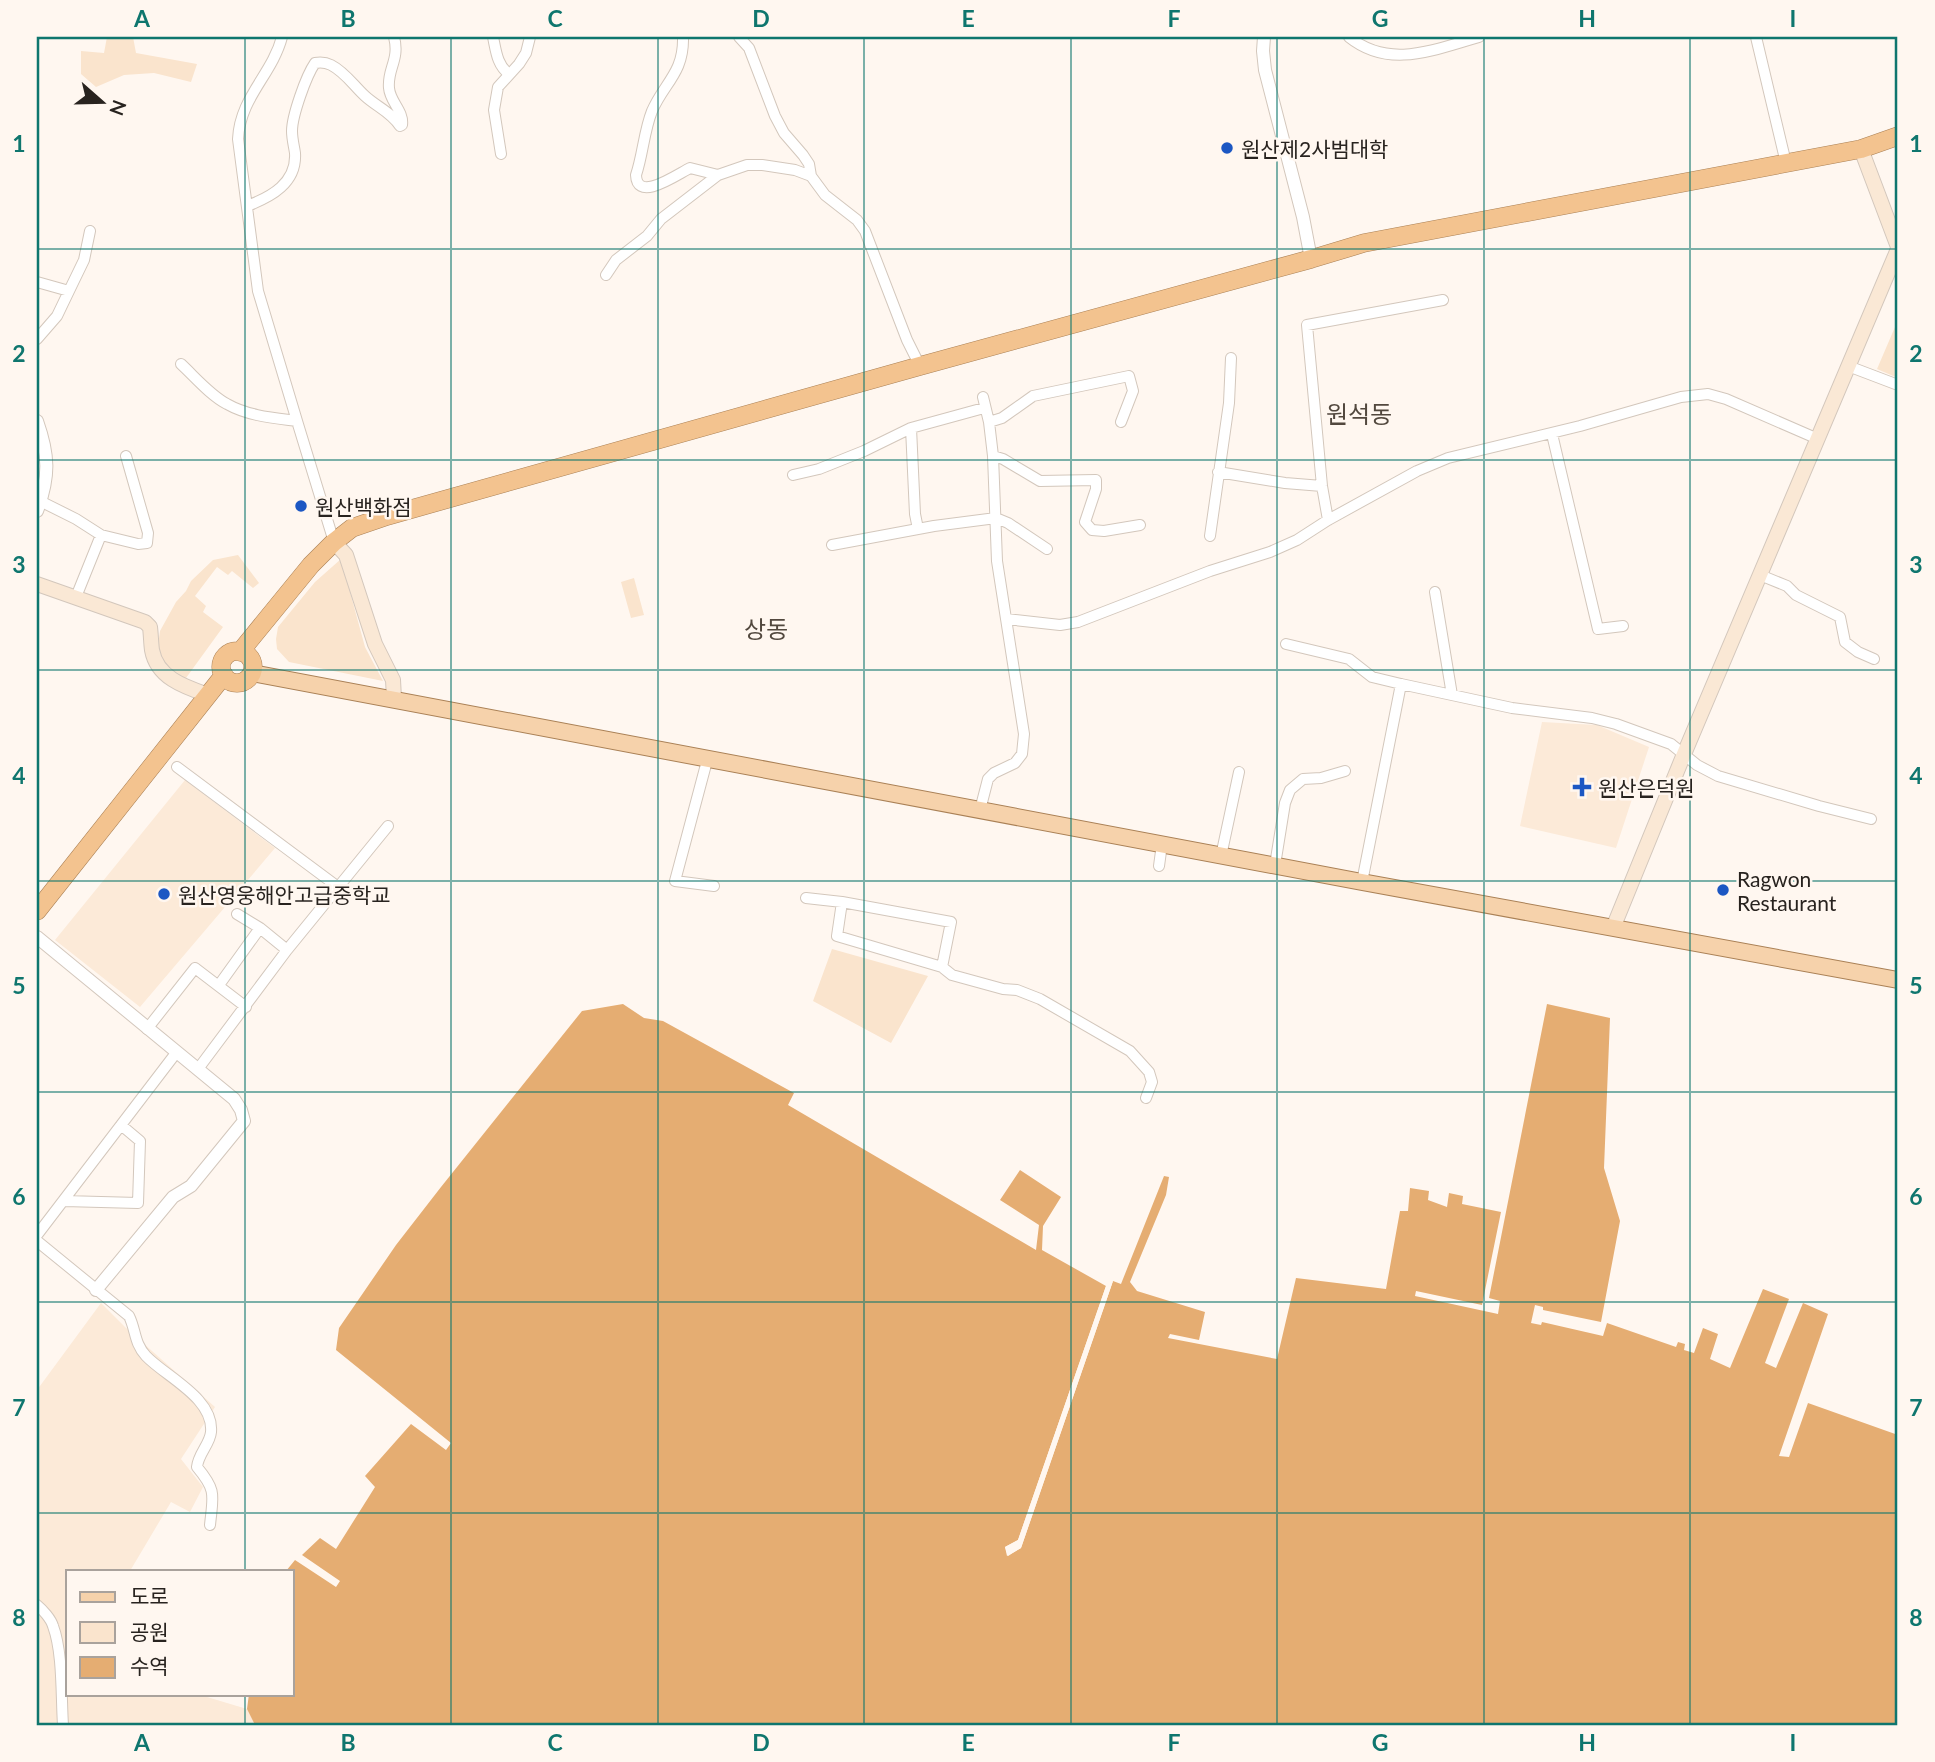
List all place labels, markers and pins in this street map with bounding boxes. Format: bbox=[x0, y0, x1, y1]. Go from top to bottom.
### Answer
place label: 원산제2사범대학 bbox=[1241, 136, 1388, 161]
marker: 원산제2사범대학 bbox=[1219, 140, 1235, 156]
place label: 원산백화점 bbox=[315, 494, 412, 519]
marker: 원산백화점 bbox=[293, 498, 309, 514]
place label: 원산은덕원 bbox=[1598, 775, 1695, 800]
marker: 원산은덕원 bbox=[1572, 777, 1592, 797]
place label: Ragwon Restaurant bbox=[1737, 866, 1837, 915]
place label: 원산영웅해안고급중학교 bbox=[178, 882, 391, 907]
marker: Ragwon Restaurant bbox=[1715, 882, 1731, 898]
marker: 원산영웅해안고급중학교 bbox=[156, 886, 172, 902]

